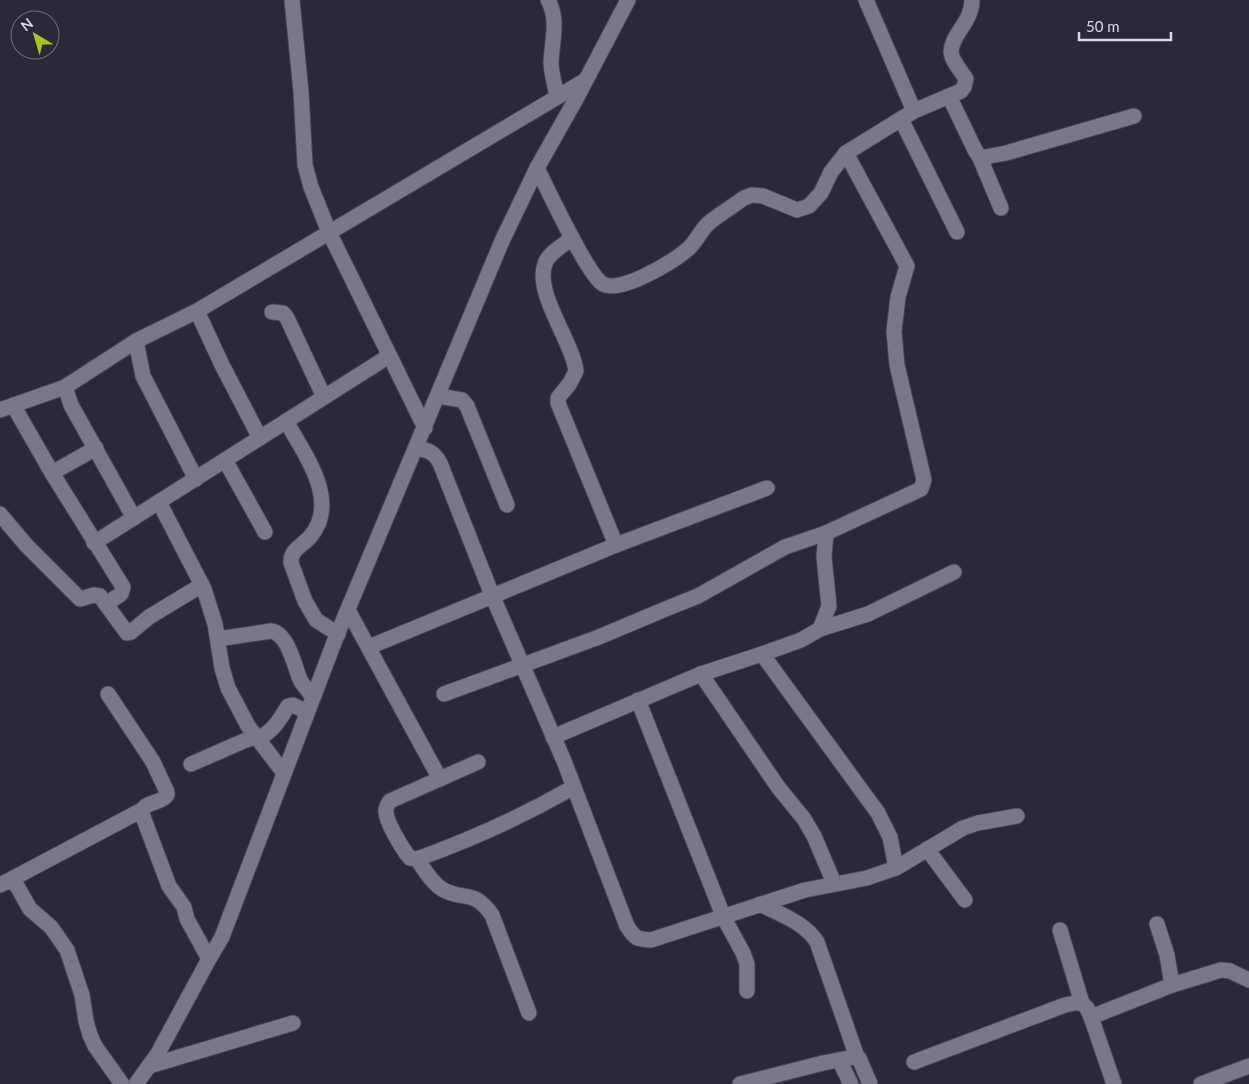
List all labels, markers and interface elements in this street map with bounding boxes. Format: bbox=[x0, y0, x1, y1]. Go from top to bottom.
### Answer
north arrow bbox=[10, 10, 60, 60]
scale bar bbox=[1079, 10, 1172, 42]
text: N bbox=[17, 14, 36, 34]
text: 50 m bbox=[1086, 17, 1120, 35]

